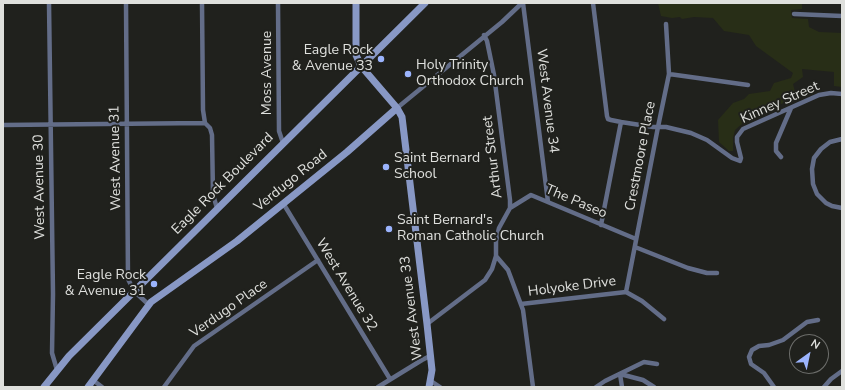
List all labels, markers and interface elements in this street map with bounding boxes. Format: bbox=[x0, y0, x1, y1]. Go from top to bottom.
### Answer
street label: Moss Avenue bbox=[260, 31, 276, 115]
place label: Eagle Rock & Avenue 33 bbox=[292, 43, 373, 76]
street label: West Avenue 34 bbox=[532, 48, 562, 154]
marker: Eagle Rock & Avenue 33 bbox=[376, 54, 386, 64]
place label: Holy Trinity Orthodox Church bbox=[416, 58, 524, 90]
marker: Holy Trinity Orthodox Church bbox=[403, 69, 413, 79]
street label: Kinney Street bbox=[738, 78, 822, 128]
street label: Crestmoore Place bbox=[622, 100, 660, 212]
street label: West Avenue 31 bbox=[107, 105, 125, 211]
street label: Arthur Street bbox=[480, 115, 506, 199]
street label: Eagle Rock Boulevard bbox=[169, 130, 277, 238]
street label: West Avenue 30 bbox=[31, 134, 49, 240]
street label: Verdugo Road bbox=[251, 146, 331, 216]
place label: Saint Bernard School bbox=[394, 151, 480, 184]
marker: Saint Bernard School bbox=[381, 162, 391, 172]
street label: The Paseo bbox=[543, 182, 609, 222]
place label: Saint Bernard's Roman Catholic Church bbox=[397, 213, 544, 246]
marker: Saint Bernard's Roman Catholic Church bbox=[384, 224, 394, 234]
street label: West Avenue 32 bbox=[312, 236, 380, 334]
street label: West Avenue 33 bbox=[397, 255, 427, 361]
place label: Eagle Rock & Avenue 31 bbox=[65, 268, 146, 300]
street label: Holyoke Drive bbox=[527, 273, 617, 301]
street label: Verdugo Place bbox=[187, 276, 271, 342]
marker: Eagle Rock & Avenue 31 bbox=[149, 279, 159, 289]
north arrow bbox=[789, 334, 829, 374]
text: N bbox=[808, 336, 823, 353]

